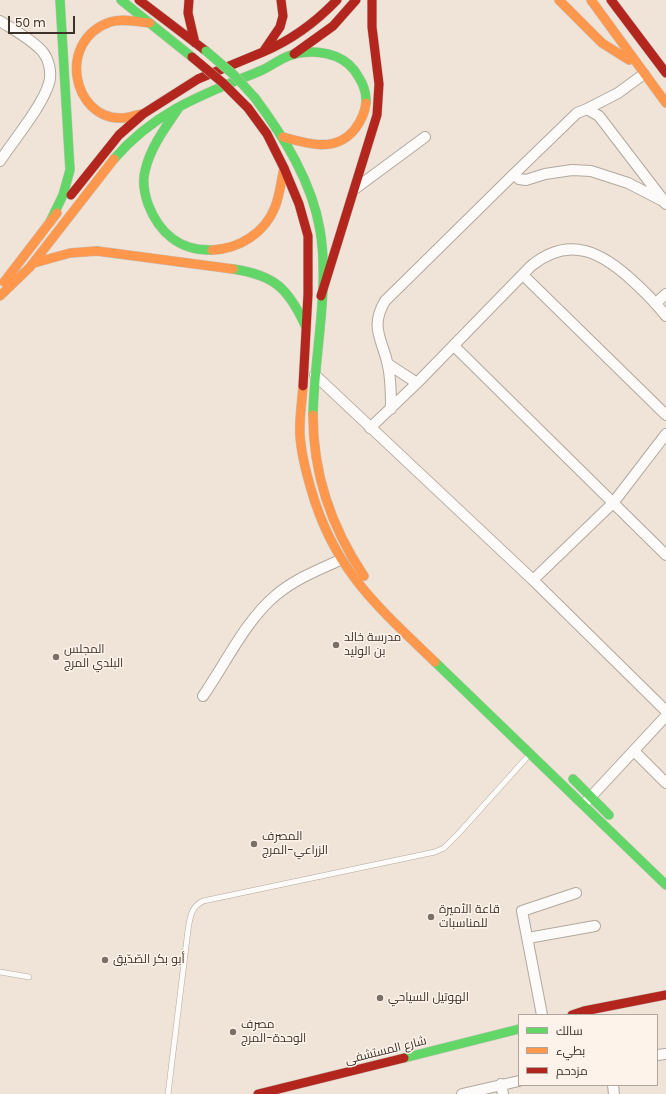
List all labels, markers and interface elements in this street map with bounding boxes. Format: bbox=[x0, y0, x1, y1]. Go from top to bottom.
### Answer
scale bar bbox=[10, 8, 77, 34]
text: 50 m bbox=[15, 14, 46, 31]
place label: مدرسة خالد بن الوليد bbox=[344, 631, 401, 659]
marker: مدرسة خالد بن الوليد bbox=[331, 640, 341, 650]
place label: المجلس البلدي المرج bbox=[64, 643, 123, 671]
marker: المجلس البلدي المرج bbox=[51, 652, 61, 662]
place label: المصرف الزراعي-المرج bbox=[262, 830, 328, 858]
marker: المصرف الزراعي-المرج bbox=[249, 839, 259, 849]
place label: قاعة الأميرة للمناسبات bbox=[439, 903, 500, 931]
marker: قاعة الأميرة للمناسبات bbox=[426, 912, 436, 922]
place label: أبو بكر الصّدّيق bbox=[113, 953, 185, 967]
marker: أبو بكر الصّدّيق bbox=[100, 955, 110, 965]
place label: الهوتيل السياحي bbox=[388, 991, 469, 1005]
marker: الهوتيل السياحي bbox=[375, 993, 385, 1003]
legend bbox=[518, 1014, 658, 1086]
place label: مصرف الوحدة-المرج bbox=[241, 1018, 306, 1046]
text: سالك bbox=[556, 1022, 583, 1039]
marker: مصرف الوحدة-المرج bbox=[228, 1027, 238, 1037]
street label: شارع المستشفى bbox=[344, 1034, 428, 1068]
text: بطيء bbox=[556, 1042, 585, 1059]
text: مزدحم bbox=[556, 1062, 588, 1079]

